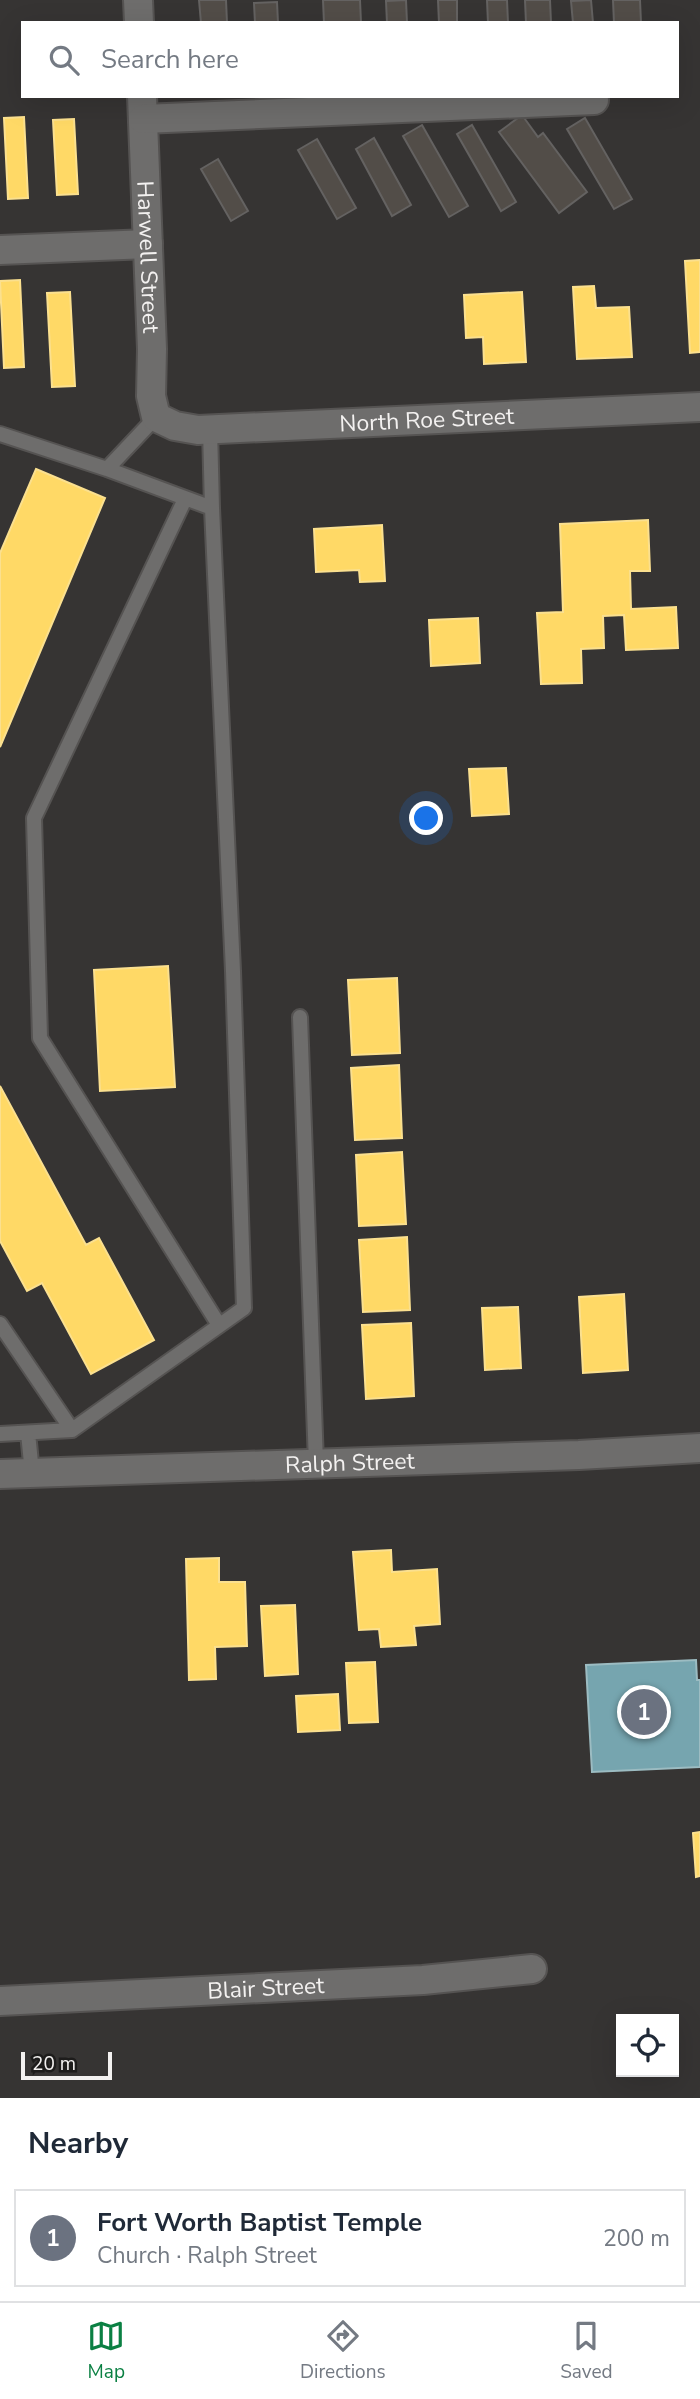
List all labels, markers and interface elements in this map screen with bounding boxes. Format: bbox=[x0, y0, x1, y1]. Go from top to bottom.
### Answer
search box bbox=[21, 21, 679, 98]
icon: search bbox=[45, 41, 83, 79]
text: Search here bbox=[101, 42, 239, 77]
street label: Harwell Street bbox=[130, 180, 167, 335]
street label: North Roe Street bbox=[339, 400, 515, 439]
your location bbox=[409, 801, 443, 835]
street label: Ralph Street bbox=[285, 1445, 416, 1480]
pin: 1 bbox=[621, 1686, 667, 1738]
street label: Blair Street bbox=[207, 1969, 326, 2006]
map controls bbox=[616, 2014, 679, 2077]
button: locate bbox=[616, 2014, 679, 2077]
scale bar bbox=[21, 2049, 112, 2081]
text: 20 m bbox=[32, 2051, 76, 2077]
text: Nearby bbox=[28, 2123, 128, 2164]
text: Fort Worth Baptist Temple bbox=[97, 2205, 422, 2240]
text: 1 bbox=[46, 2223, 60, 2254]
text: 200 m bbox=[603, 2223, 670, 2254]
text: Church · Ralph Street bbox=[97, 2240, 317, 2271]
tab: Map bbox=[87, 2317, 125, 2385]
tab: Directions bbox=[300, 2317, 386, 2385]
tab: Saved bbox=[560, 2317, 613, 2385]

